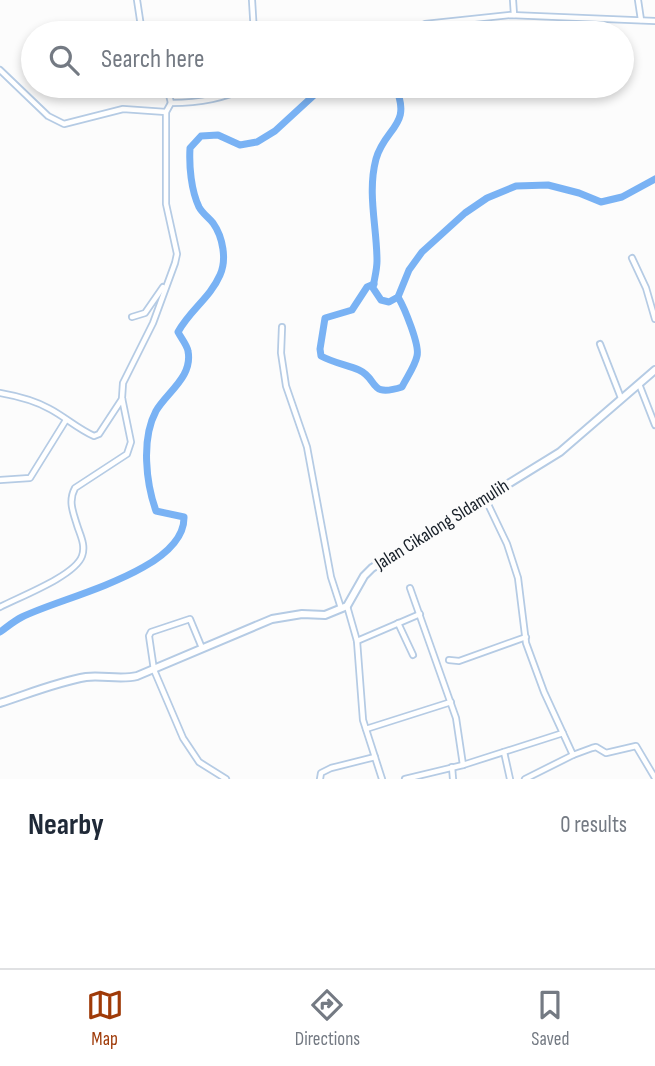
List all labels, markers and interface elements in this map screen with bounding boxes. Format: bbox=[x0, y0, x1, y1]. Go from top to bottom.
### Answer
search box bbox=[21, 21, 634, 98]
icon: search bbox=[45, 41, 83, 79]
text: Search here bbox=[101, 44, 204, 75]
street label: Jalan Cikalong SIdamulih bbox=[370, 475, 513, 576]
text: Nearby bbox=[28, 807, 104, 843]
text: 0 results bbox=[560, 811, 627, 839]
tab: Map bbox=[86, 986, 124, 1051]
tab: Directions bbox=[295, 986, 360, 1051]
tab: Saved bbox=[531, 986, 569, 1051]

